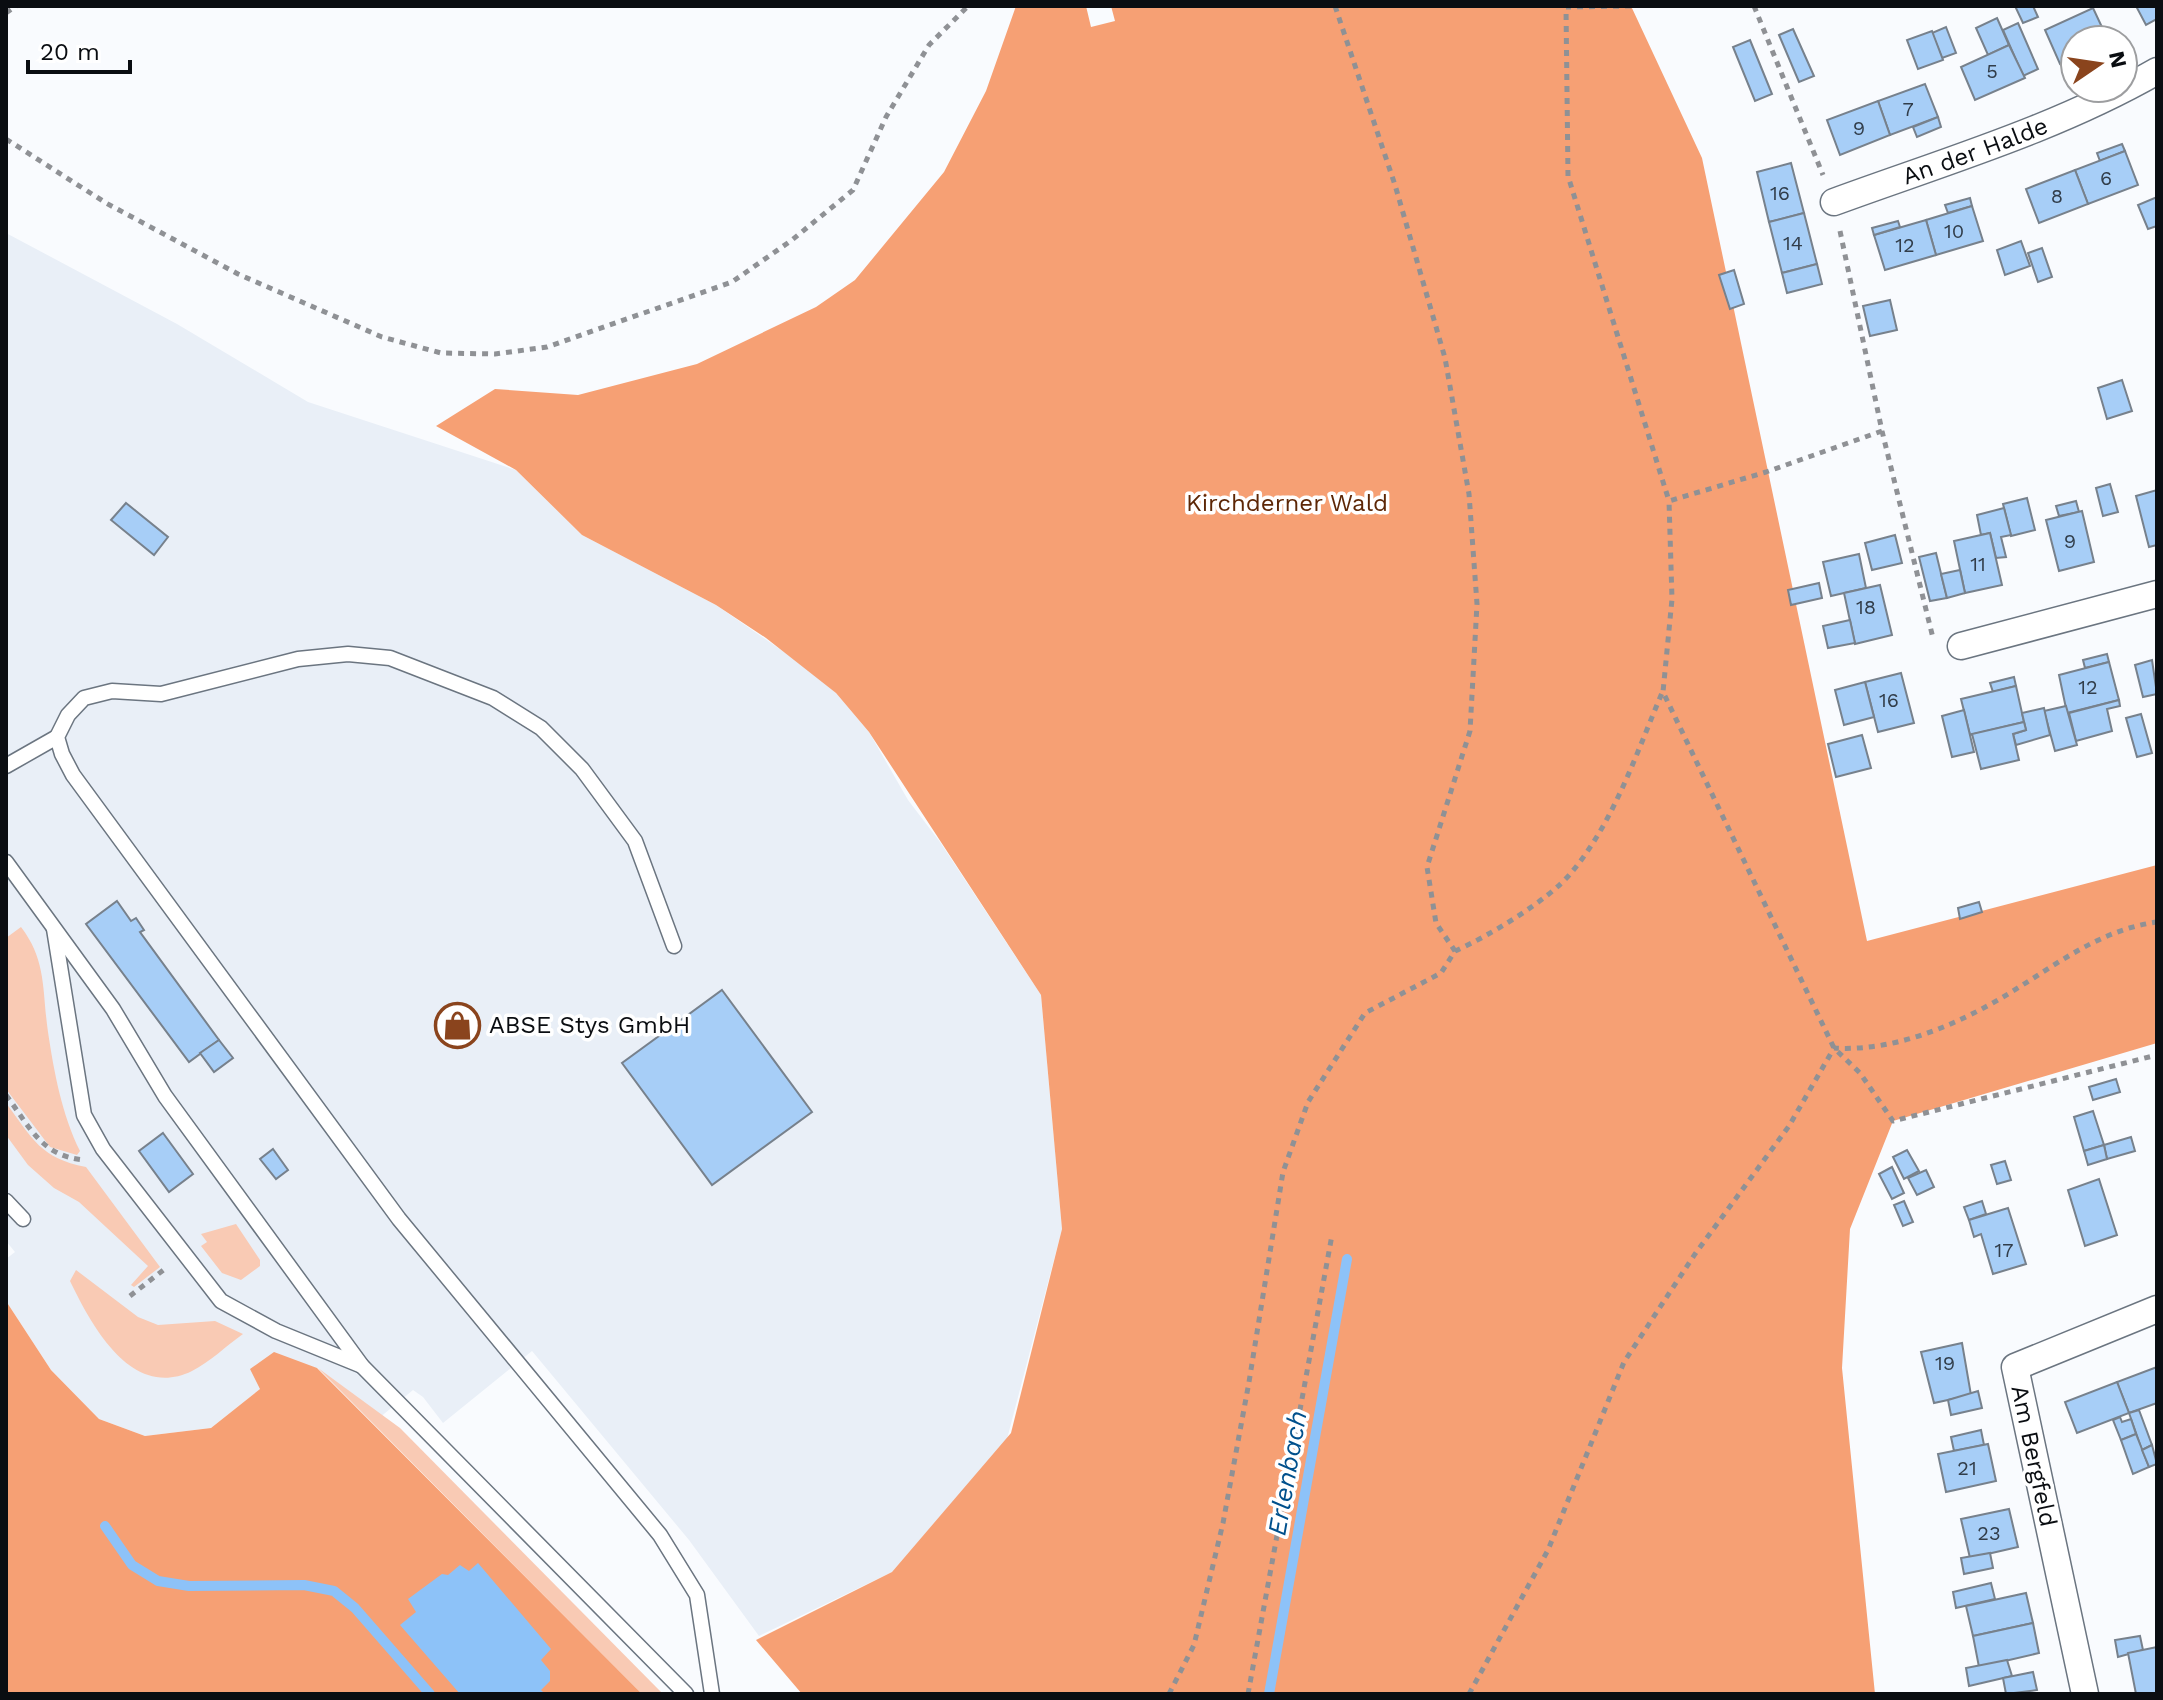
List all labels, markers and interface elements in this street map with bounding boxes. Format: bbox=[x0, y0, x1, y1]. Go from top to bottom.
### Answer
scale bar bbox=[28, 24, 130, 74]
north arrow bbox=[2059, 24, 2139, 104]
text: 20 m bbox=[40, 38, 100, 66]
text: N bbox=[2104, 49, 2132, 70]
house number: 5 bbox=[1986, 59, 1998, 83]
house number: 7 bbox=[1902, 97, 1914, 121]
street label: An der Halde bbox=[1899, 111, 2052, 191]
house number: 9 bbox=[1853, 116, 1865, 140]
house number: 6 bbox=[2100, 166, 2112, 190]
house number: 16 bbox=[1770, 181, 1790, 205]
house number: 8 bbox=[2051, 184, 2063, 208]
house number: 10 bbox=[1944, 219, 1964, 243]
house number: 14 bbox=[1783, 231, 1803, 255]
house number: 12 bbox=[1895, 233, 1915, 257]
park label: Kirchderner Wald bbox=[1186, 489, 1388, 517]
house number: 9 bbox=[2064, 529, 2076, 553]
house number: 11 bbox=[1970, 552, 1986, 576]
house number: 18 bbox=[1856, 595, 1876, 619]
house number: 12 bbox=[2078, 675, 2098, 699]
house number: 16 bbox=[1879, 688, 1899, 712]
shop icon: ABSE Stys GmbH bbox=[434, 1001, 482, 1049]
place label: ABSE Stys GmbH bbox=[489, 1011, 690, 1039]
house number: 17 bbox=[1994, 1238, 2014, 1262]
house number: 19 bbox=[1935, 1351, 1955, 1375]
street label: Am Bergfeld bbox=[2005, 1383, 2063, 1529]
water label: Erlenbach bbox=[1261, 1408, 1313, 1538]
house number: 21 bbox=[1957, 1456, 1977, 1480]
house number: 23 bbox=[1977, 1521, 2001, 1545]

